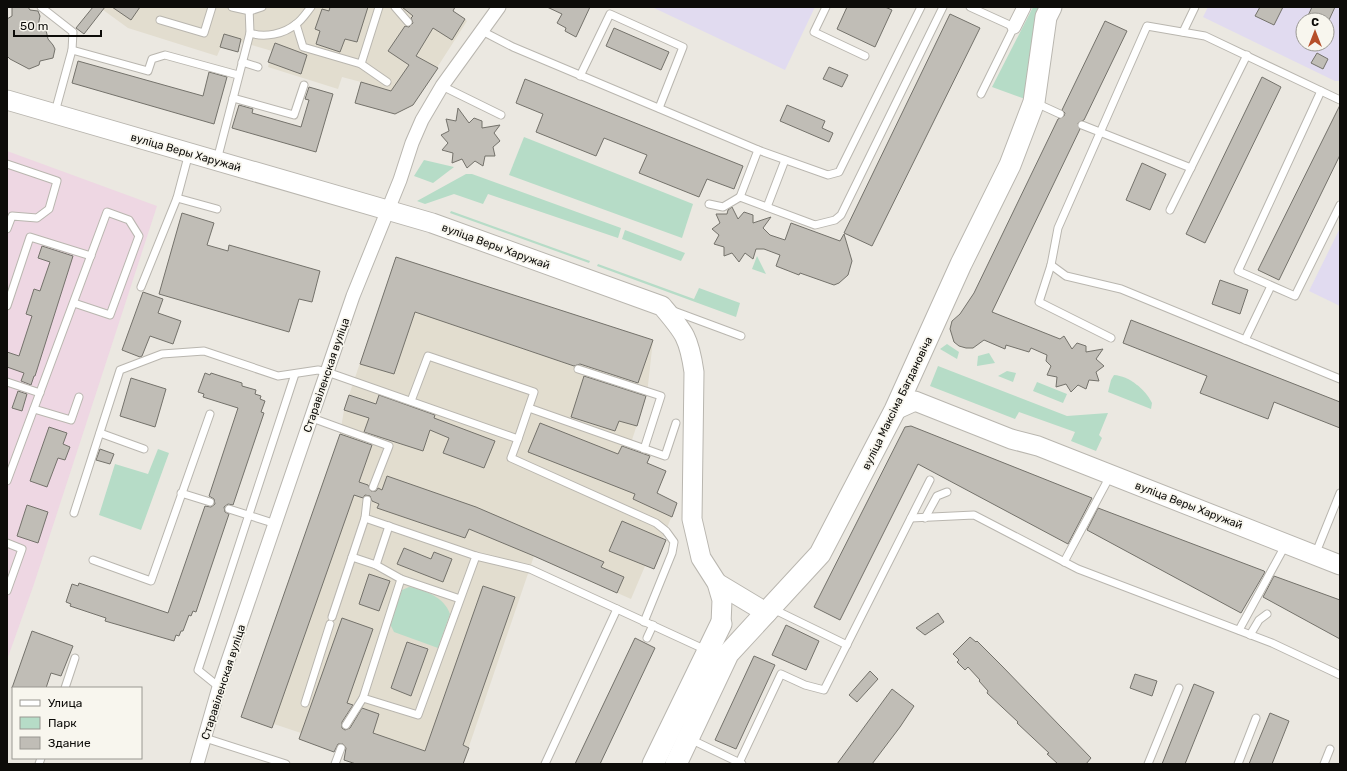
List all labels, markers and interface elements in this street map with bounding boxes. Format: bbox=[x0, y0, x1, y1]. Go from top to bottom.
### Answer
scale bar bbox=[14, 12, 101, 38]
north arrow bbox=[1295, 12, 1335, 52]
text: С bbox=[1311, 16, 1319, 29]
text: 50 m bbox=[20, 19, 48, 33]
street label: вуліца Веры Харужай bbox=[129, 131, 242, 174]
street label: вуліца Веры Харужай bbox=[440, 221, 552, 272]
street label: Старавіленская вуліца bbox=[301, 316, 352, 434]
street label: вуліца Максіма Багдановіча bbox=[860, 335, 935, 472]
street label: вуліца Веры Харужай bbox=[1133, 479, 1244, 532]
street label: Старавіленская вуліца bbox=[199, 623, 248, 741]
legend bbox=[12, 687, 142, 759]
text: Улица bbox=[48, 696, 82, 710]
text: Парк bbox=[48, 716, 77, 730]
text: Здание bbox=[48, 736, 91, 750]

